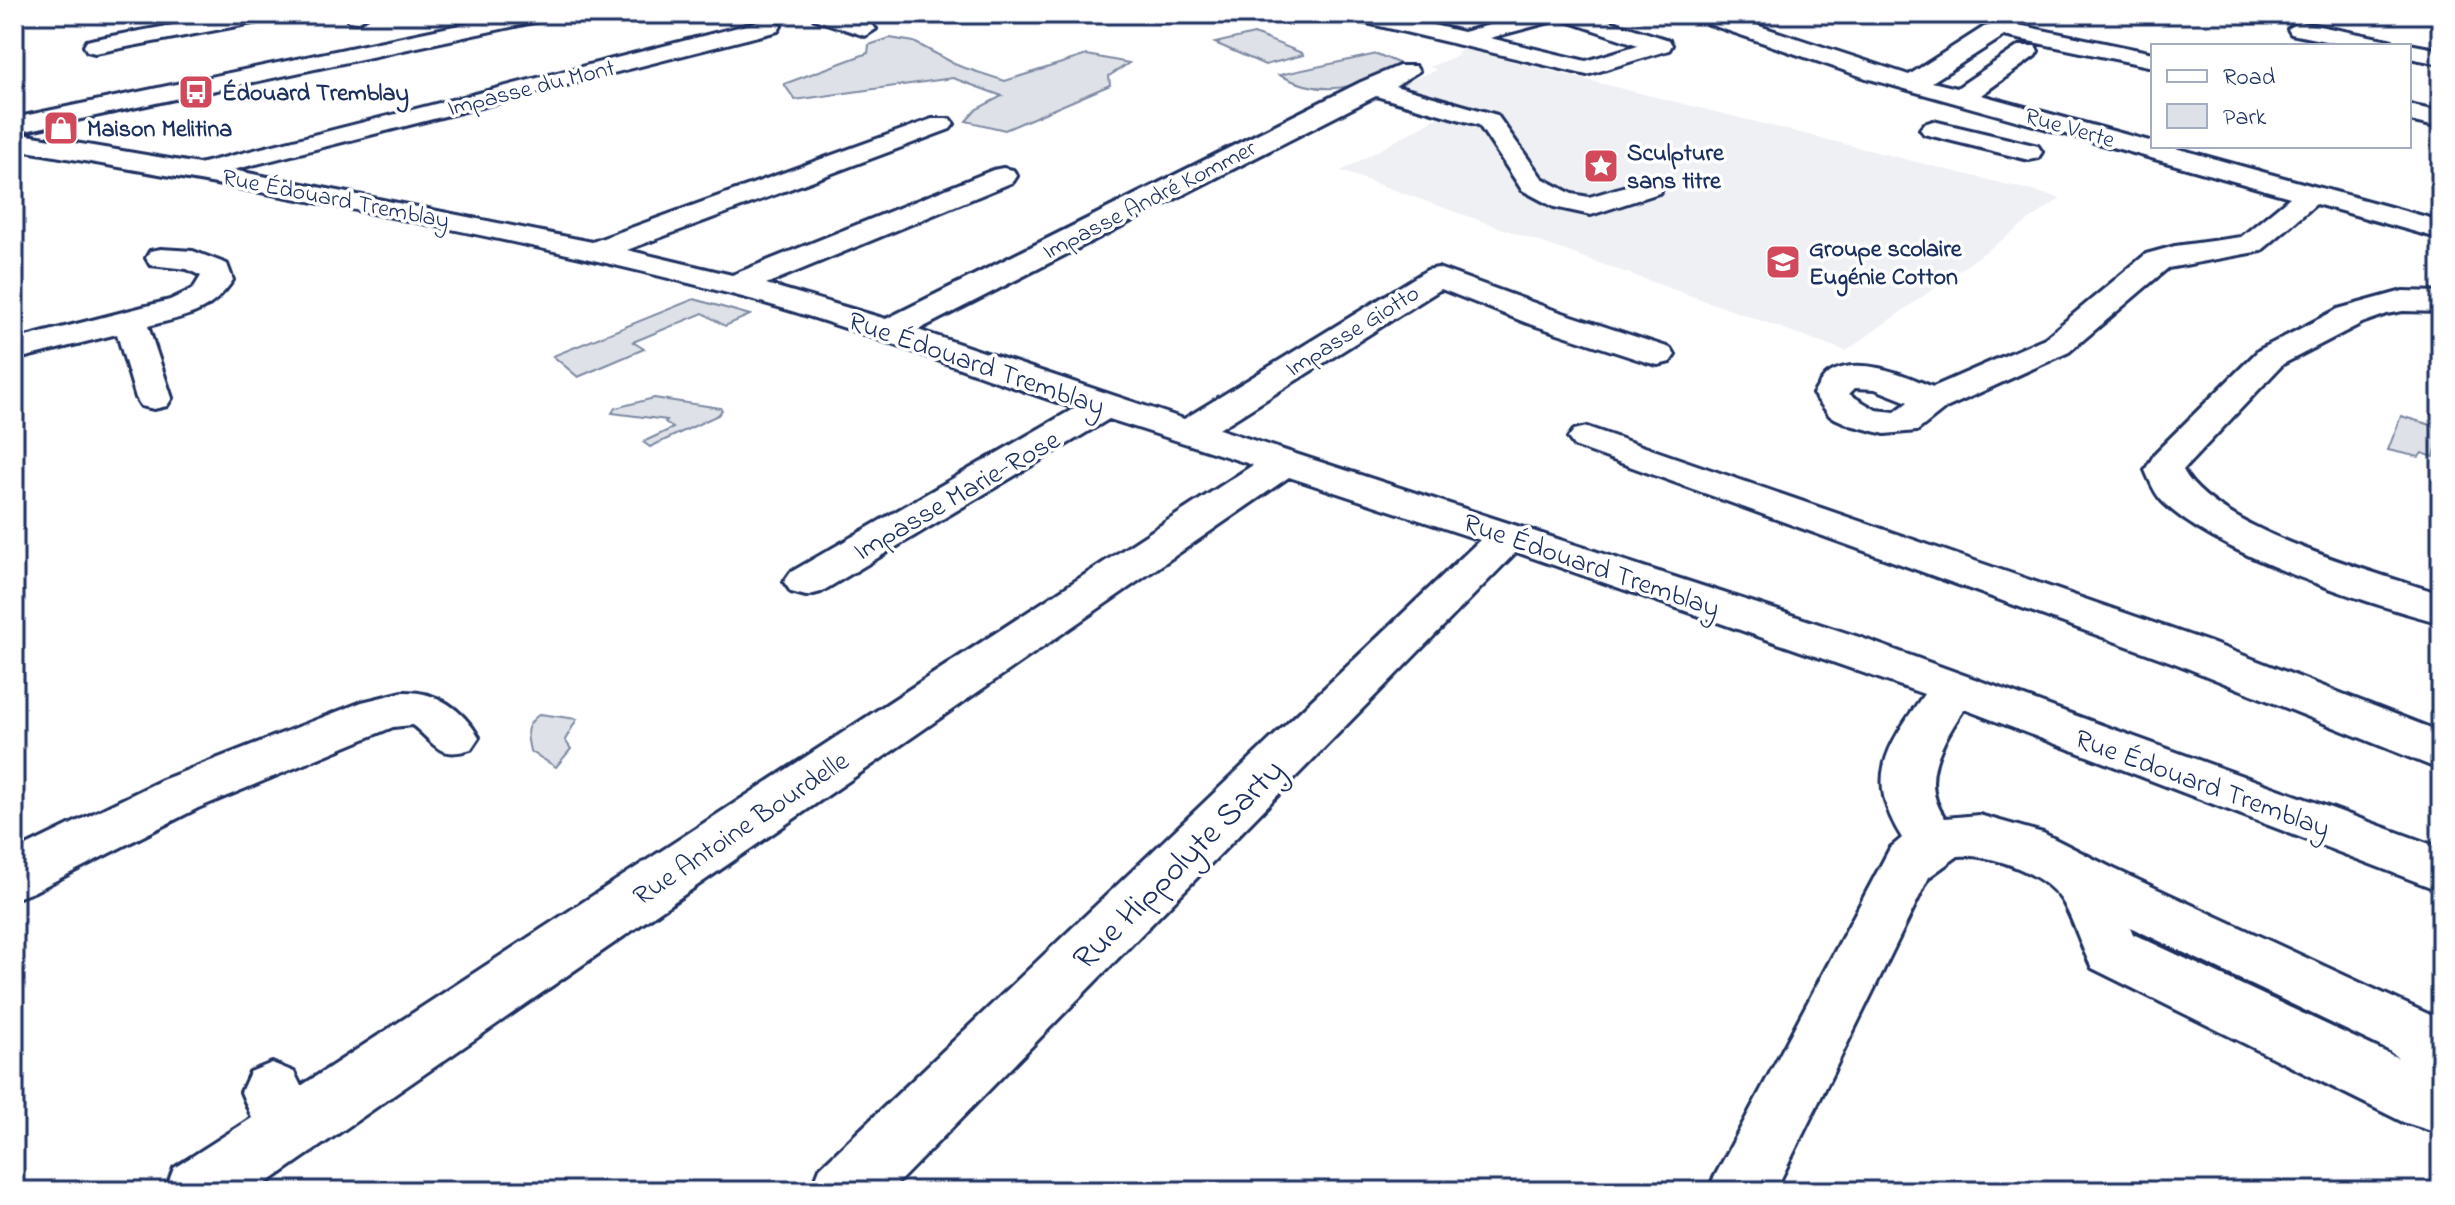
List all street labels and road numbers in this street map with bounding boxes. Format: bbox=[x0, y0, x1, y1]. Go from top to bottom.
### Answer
street label: Impasse du Mont bbox=[444, 52, 619, 127]
street label: Rue Verte bbox=[2020, 100, 2119, 159]
street label: Impasse André Kommer bbox=[1037, 132, 1263, 270]
street label: Rue Édouard Tremblay bbox=[219, 161, 452, 241]
street label: Impasse Giotto bbox=[1280, 277, 1427, 387]
street label: Rue Édouard Tremblay bbox=[842, 302, 1110, 428]
street label: Impasse Marie-Rose bbox=[847, 421, 1069, 573]
street label: Rue Édouard Tremblay bbox=[1457, 504, 1725, 630]
street label: Rue Édouard Tremblay bbox=[2068, 720, 2335, 851]
street label: Rue Antoine Bourdelle bbox=[626, 742, 859, 918]
street label: Rue Hippolyte Sarty bbox=[1062, 748, 1297, 983]

